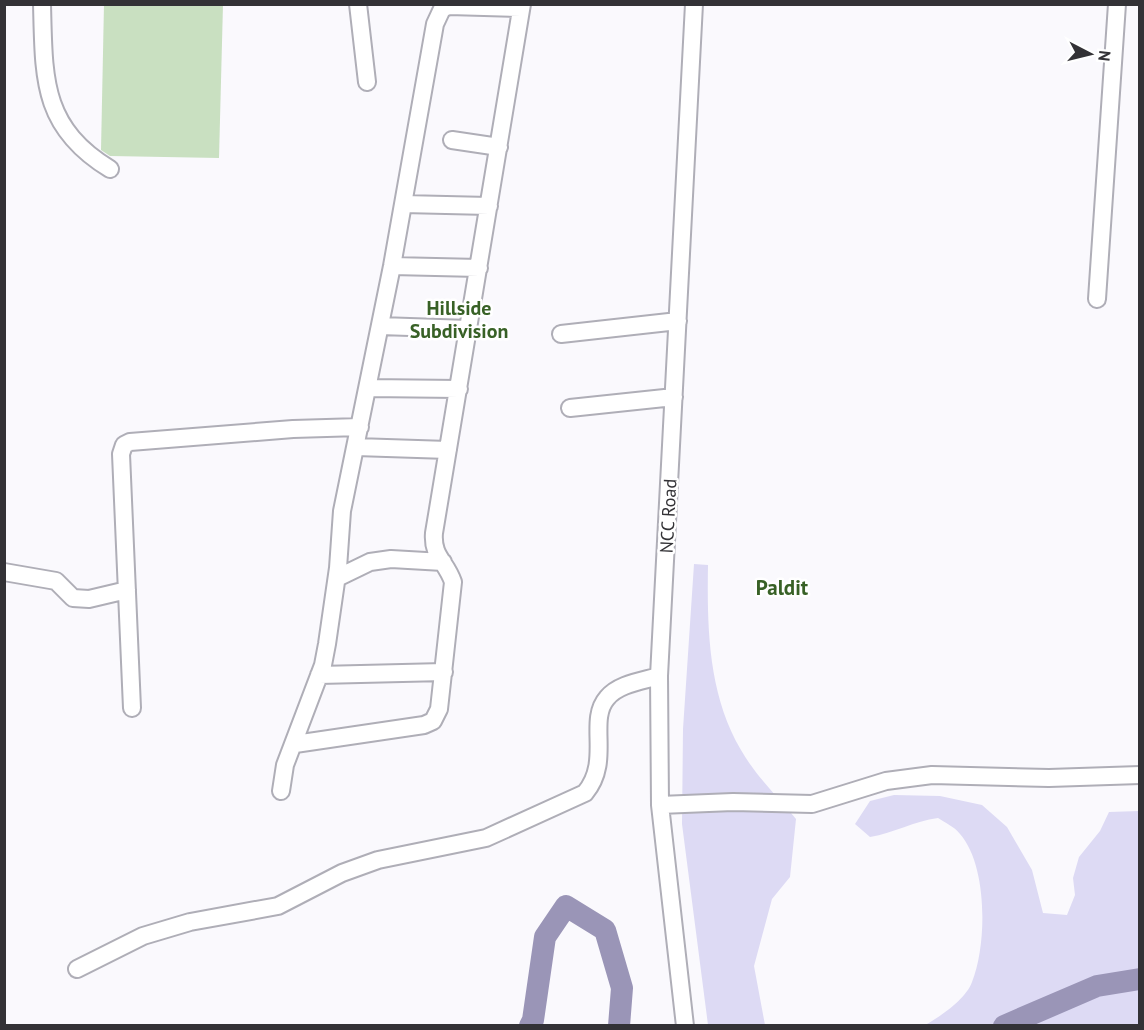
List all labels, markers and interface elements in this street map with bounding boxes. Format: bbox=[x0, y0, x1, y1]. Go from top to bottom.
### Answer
north arrow bbox=[1060, 24, 1120, 84]
text: N bbox=[1094, 49, 1115, 62]
district label: Hillside Subdivision bbox=[410, 295, 508, 344]
street label: NCC Road bbox=[655, 478, 681, 554]
district label: Paldit bbox=[756, 574, 809, 601]

